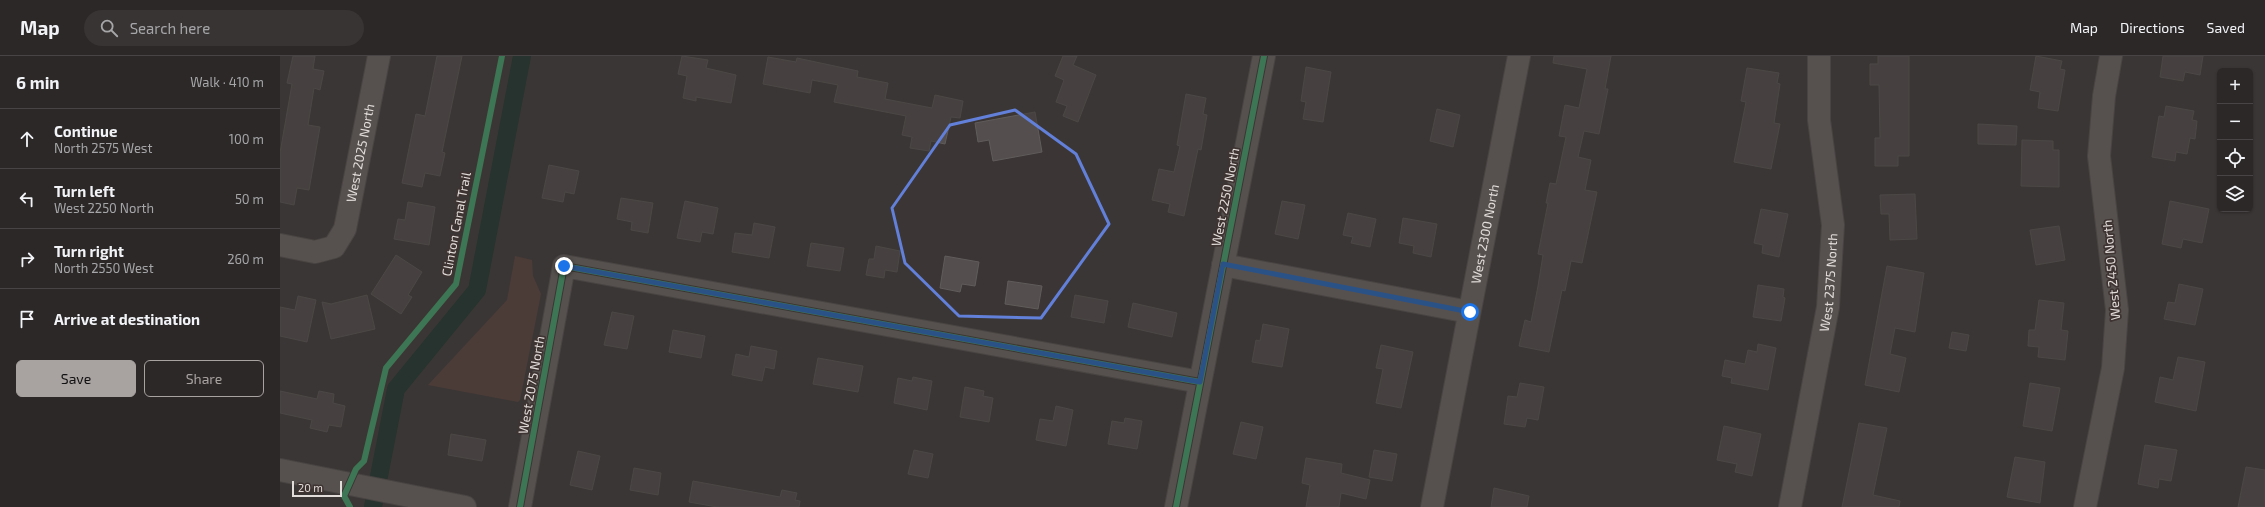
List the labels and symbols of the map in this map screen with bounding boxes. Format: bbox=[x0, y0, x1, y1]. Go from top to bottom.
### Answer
street label: West 2025 North bbox=[342, 102, 377, 204]
street label: West 2250 North bbox=[1208, 146, 1242, 248]
street label: Clinton Canal Trail bbox=[438, 170, 474, 278]
street label: West 2300 North bbox=[1467, 183, 1502, 285]
street label: West 2450 North bbox=[2099, 219, 2123, 321]
street label: West 2375 North bbox=[1815, 233, 1840, 333]
route end bbox=[555, 257, 573, 275]
route start bbox=[1461, 303, 1479, 321]
street label: West 2075 North bbox=[514, 335, 548, 435]
scale bar bbox=[292, 479, 342, 498]

